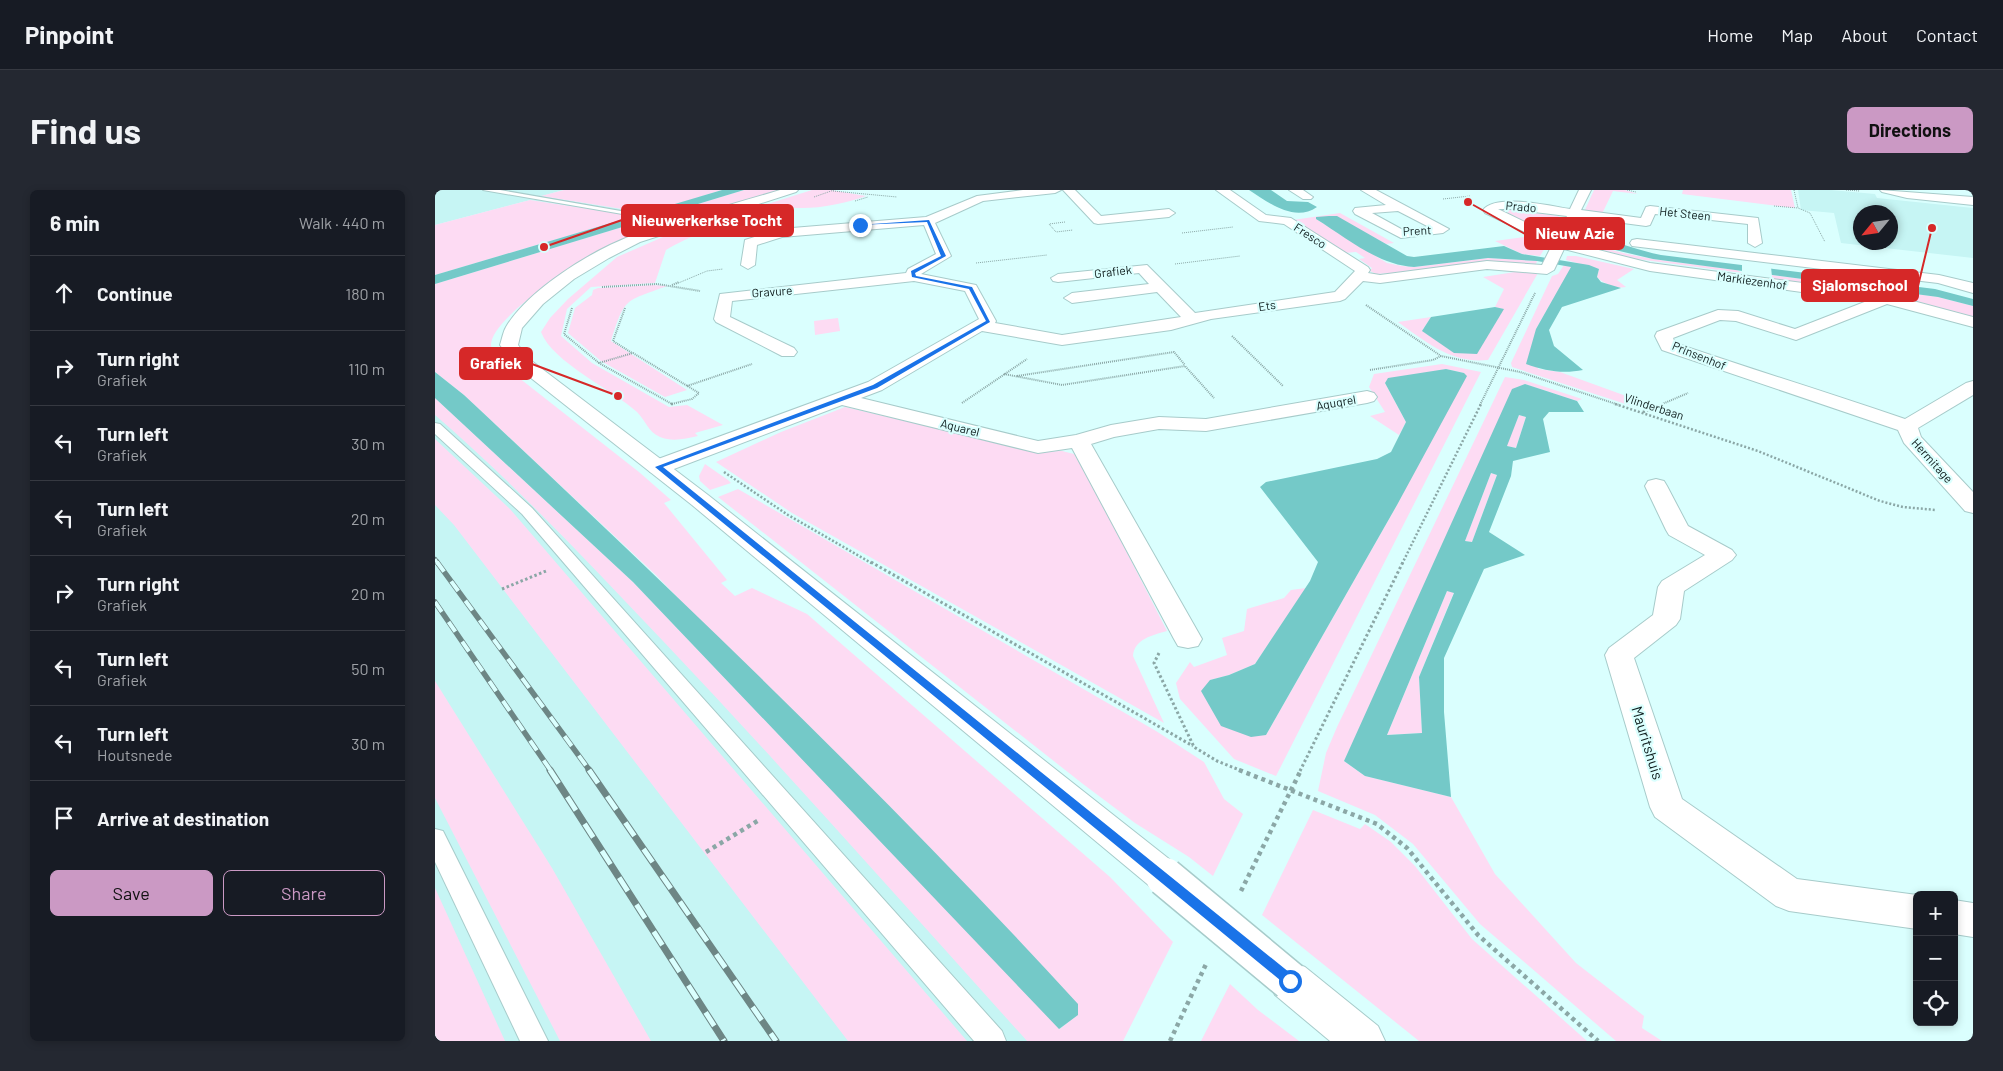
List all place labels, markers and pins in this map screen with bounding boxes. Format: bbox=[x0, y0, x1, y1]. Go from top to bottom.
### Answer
callout: Nieuwerkerkse Tocht bbox=[622, 205, 793, 236]
callout: Nieuw Azie bbox=[1525, 218, 1624, 249]
callout: Sjalomschool bbox=[1802, 270, 1918, 301]
callout: Grafiek bbox=[460, 348, 532, 379]

